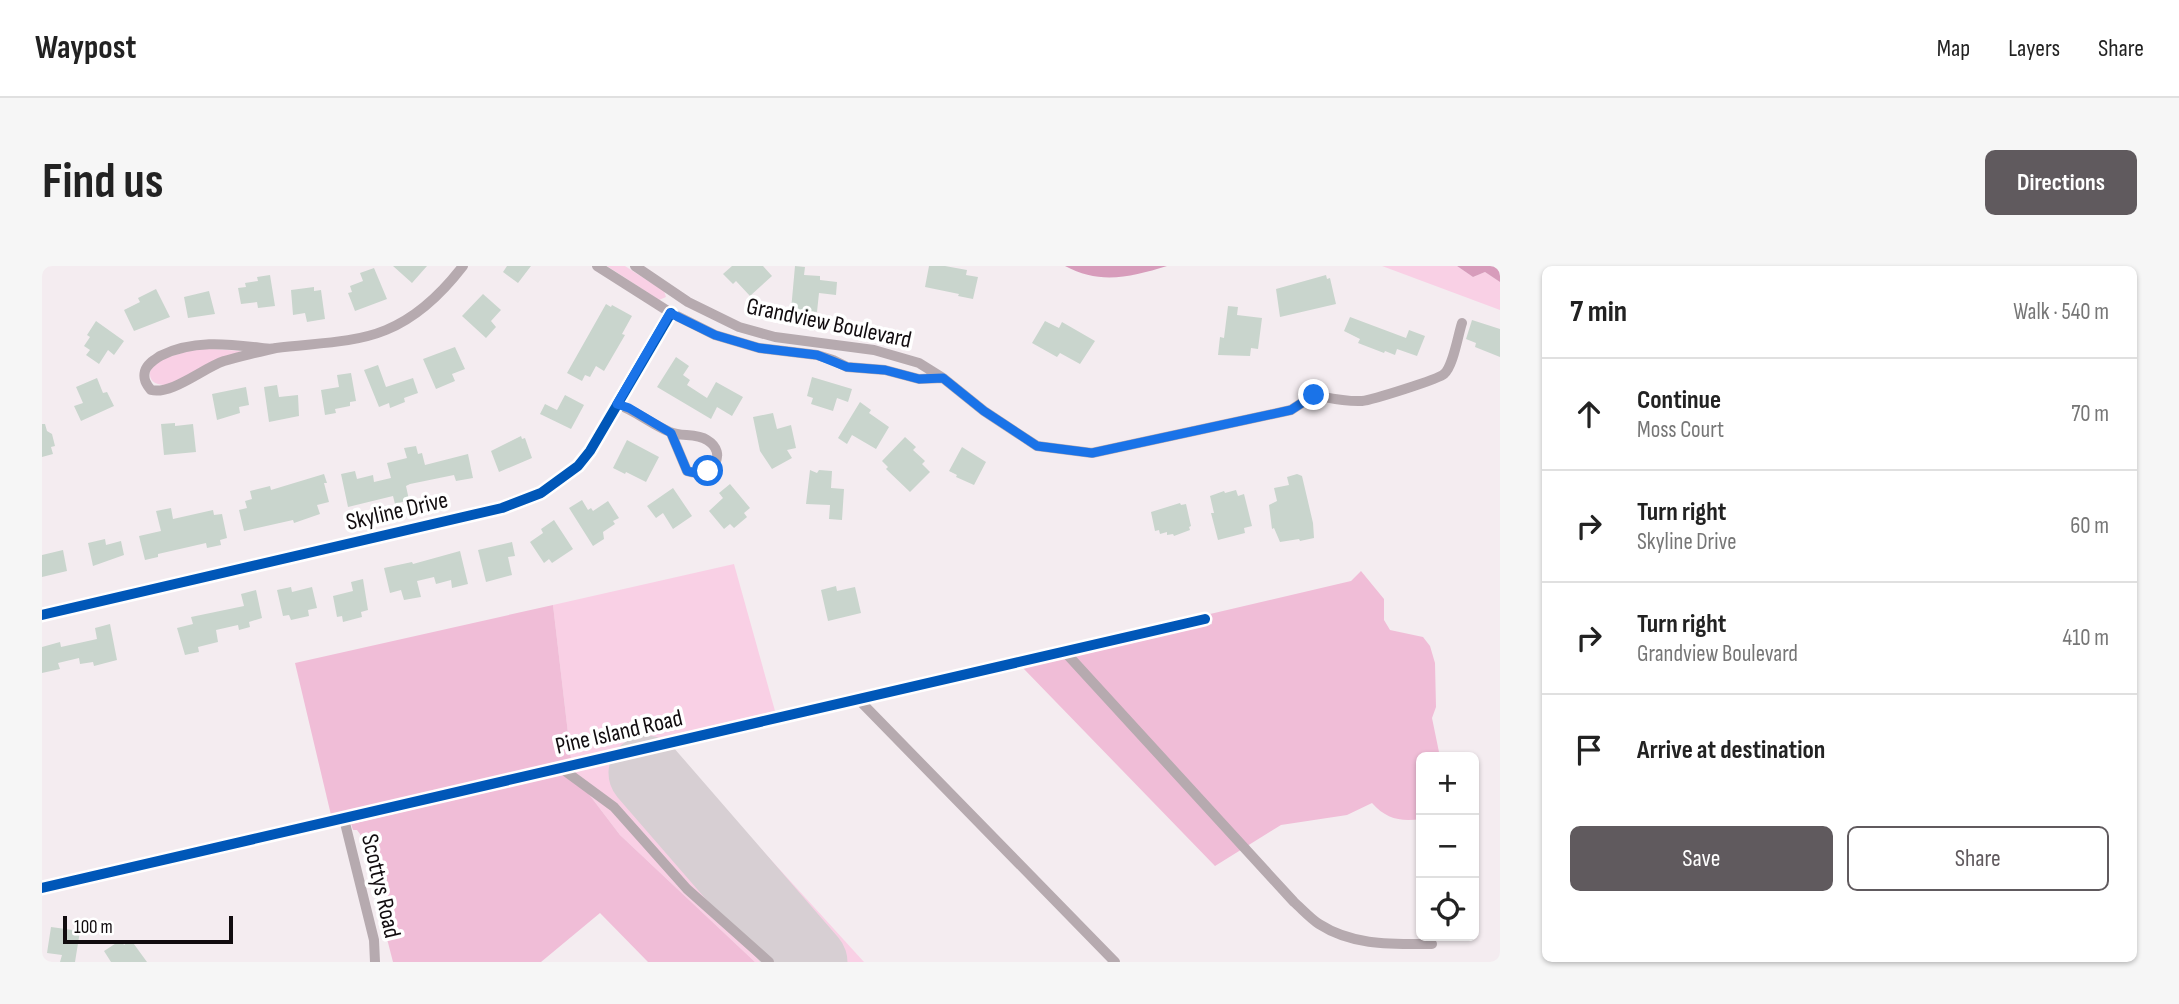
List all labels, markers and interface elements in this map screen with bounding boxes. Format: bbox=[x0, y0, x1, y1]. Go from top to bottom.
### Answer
text: Waypost bbox=[35, 28, 136, 68]
text: Map bbox=[1937, 34, 1970, 63]
text: Layers bbox=[2008, 34, 2060, 63]
text: Share bbox=[2098, 34, 2144, 63]
button: Directions bbox=[1985, 150, 2137, 215]
text: Find us bbox=[42, 153, 164, 212]
street label: Grandview Boulevard bbox=[744, 291, 914, 355]
text: 7 min bbox=[1570, 294, 1627, 330]
text: Walk · 540 m bbox=[2013, 298, 2109, 326]
route end bbox=[1298, 379, 1329, 410]
text: Continue bbox=[1637, 385, 1721, 416]
icon: ahead bbox=[1570, 395, 1608, 433]
text: 70 m bbox=[2071, 400, 2109, 428]
text: Moss Court bbox=[1637, 416, 1724, 444]
route start bbox=[692, 455, 723, 486]
street label: Skyline Drive bbox=[343, 485, 451, 537]
text: Turn right bbox=[1637, 497, 1726, 528]
icon: right bbox=[1570, 507, 1608, 545]
text: 60 m bbox=[2070, 512, 2109, 540]
text: Skyline Drive bbox=[1637, 528, 1736, 556]
text: Turn right bbox=[1637, 609, 1726, 640]
icon: right bbox=[1570, 619, 1608, 657]
text: 410 m bbox=[2063, 624, 2109, 652]
text: Grandview Boulevard bbox=[1637, 640, 1798, 668]
street label: Pine Island Road bbox=[553, 703, 685, 761]
icon: arrive bbox=[1570, 731, 1608, 769]
text: Arrive at destination bbox=[1637, 735, 1825, 766]
map controls bbox=[1416, 752, 1479, 941]
button: + bbox=[1416, 752, 1479, 815]
button: − bbox=[1416, 815, 1479, 878]
button: Save bbox=[1570, 826, 1833, 891]
button: Share bbox=[1847, 826, 2109, 891]
street label: Scottys Road bbox=[355, 831, 407, 941]
button: locate bbox=[1416, 878, 1479, 941]
scale bar bbox=[63, 913, 233, 945]
text: 100 m bbox=[74, 916, 113, 939]

